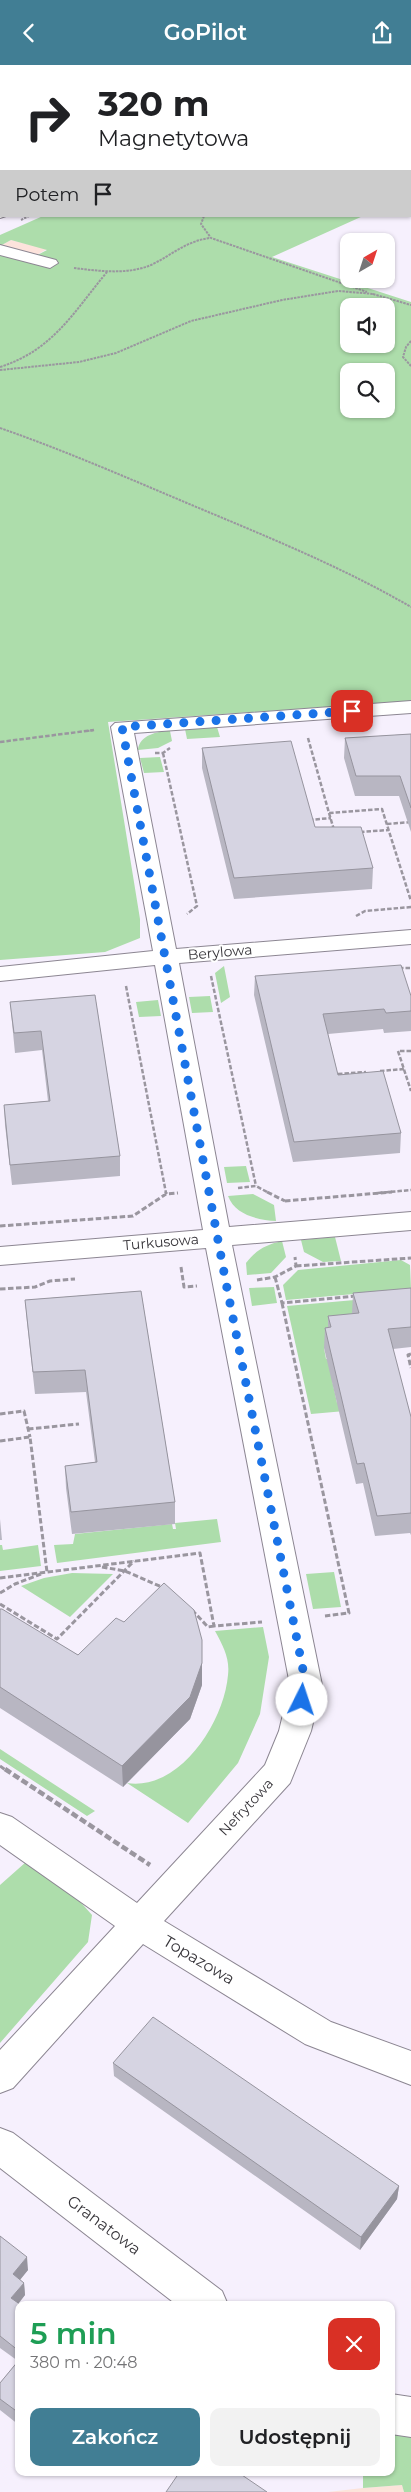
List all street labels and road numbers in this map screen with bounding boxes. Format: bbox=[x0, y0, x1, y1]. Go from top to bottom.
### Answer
street label: Berylowa bbox=[187, 940, 253, 964]
street label: Turkusowa bbox=[122, 1230, 200, 1254]
street label: Nefrytowa bbox=[215, 1775, 277, 1839]
street label: Topazowa bbox=[160, 1931, 238, 1989]
street label: Granatowa bbox=[64, 2191, 144, 2259]

